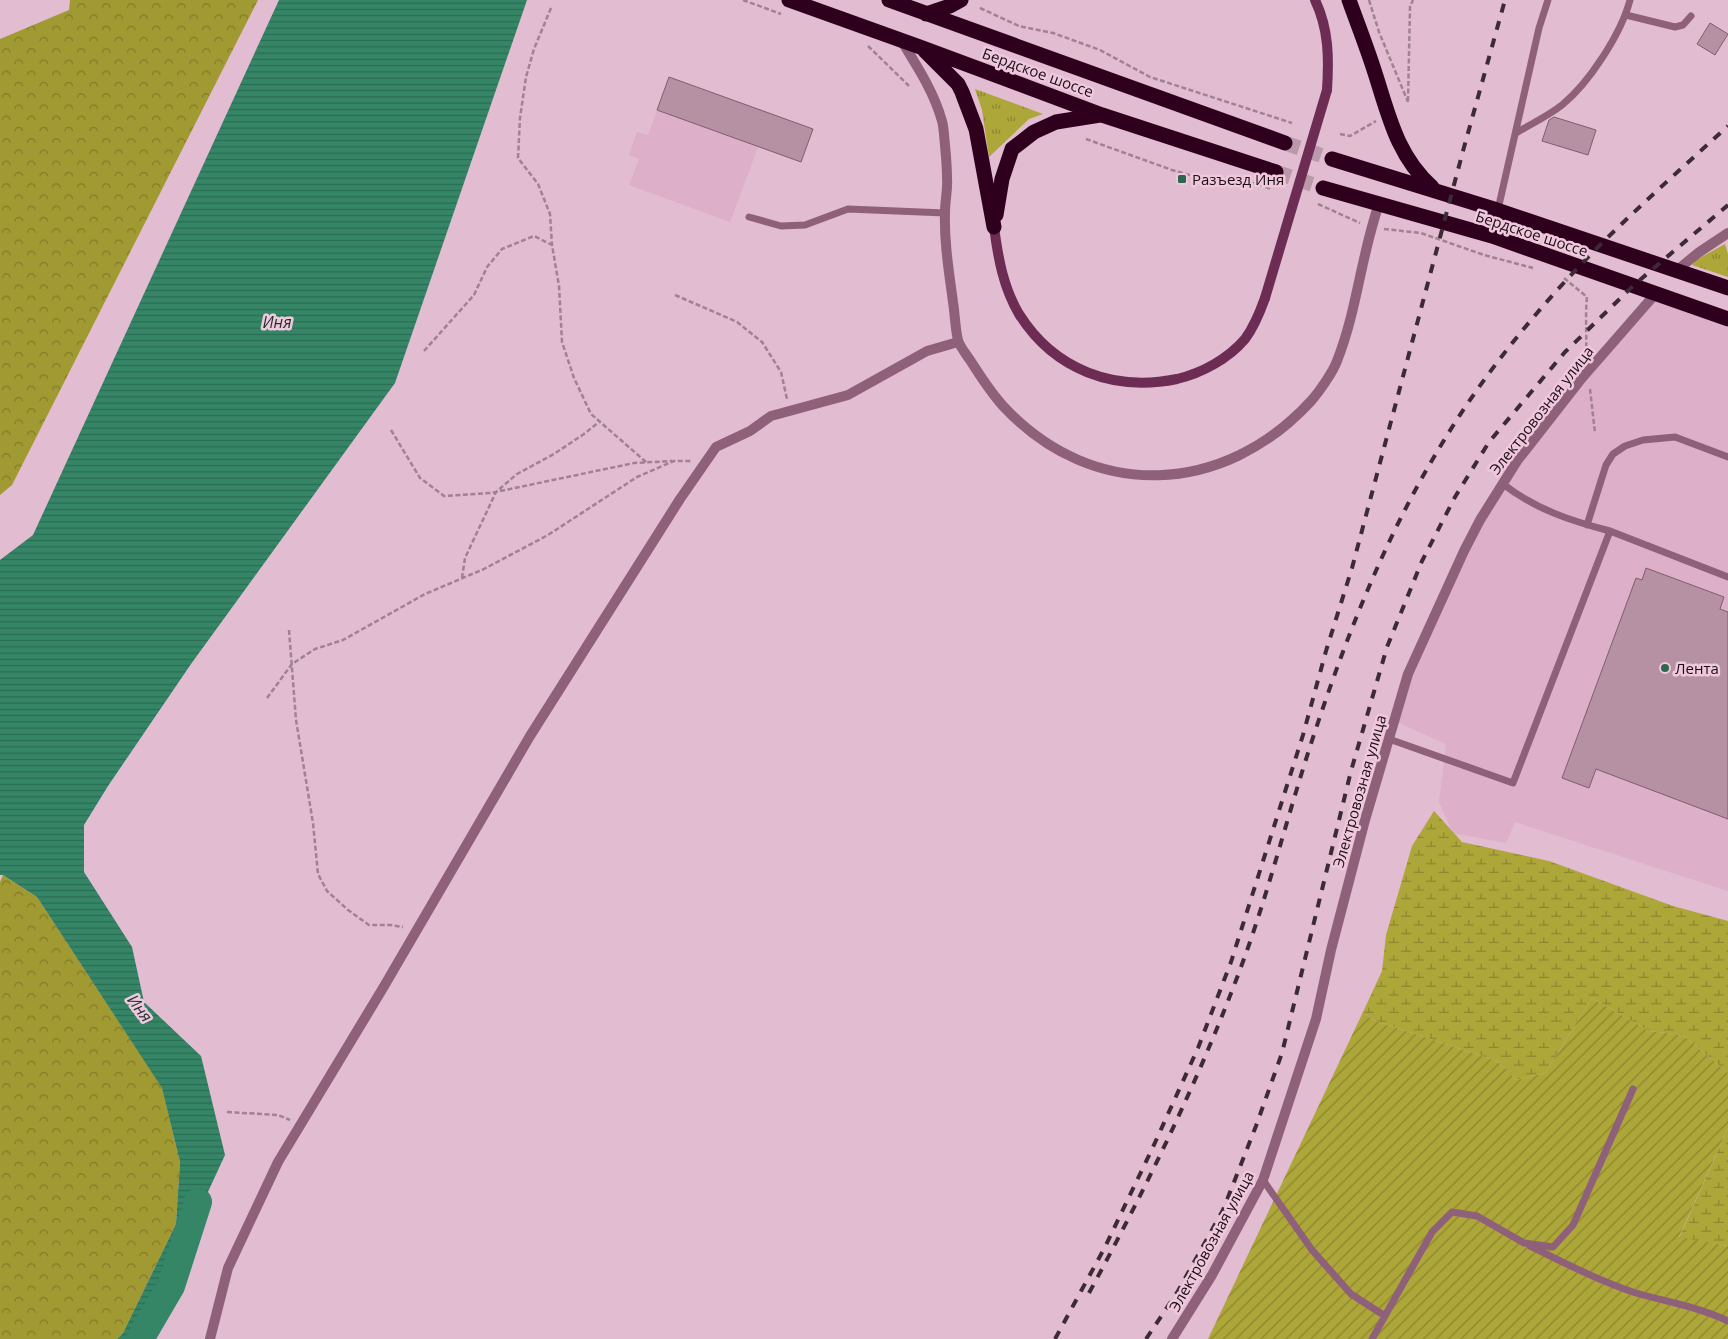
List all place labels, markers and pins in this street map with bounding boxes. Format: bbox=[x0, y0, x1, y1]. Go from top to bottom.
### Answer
place label: Разъезд Иня bbox=[1192, 169, 1284, 189]
marker: Разъезд Иня bbox=[1176, 173, 1188, 185]
place label: Лента bbox=[1675, 658, 1719, 678]
marker: Лента bbox=[1659, 662, 1671, 674]

